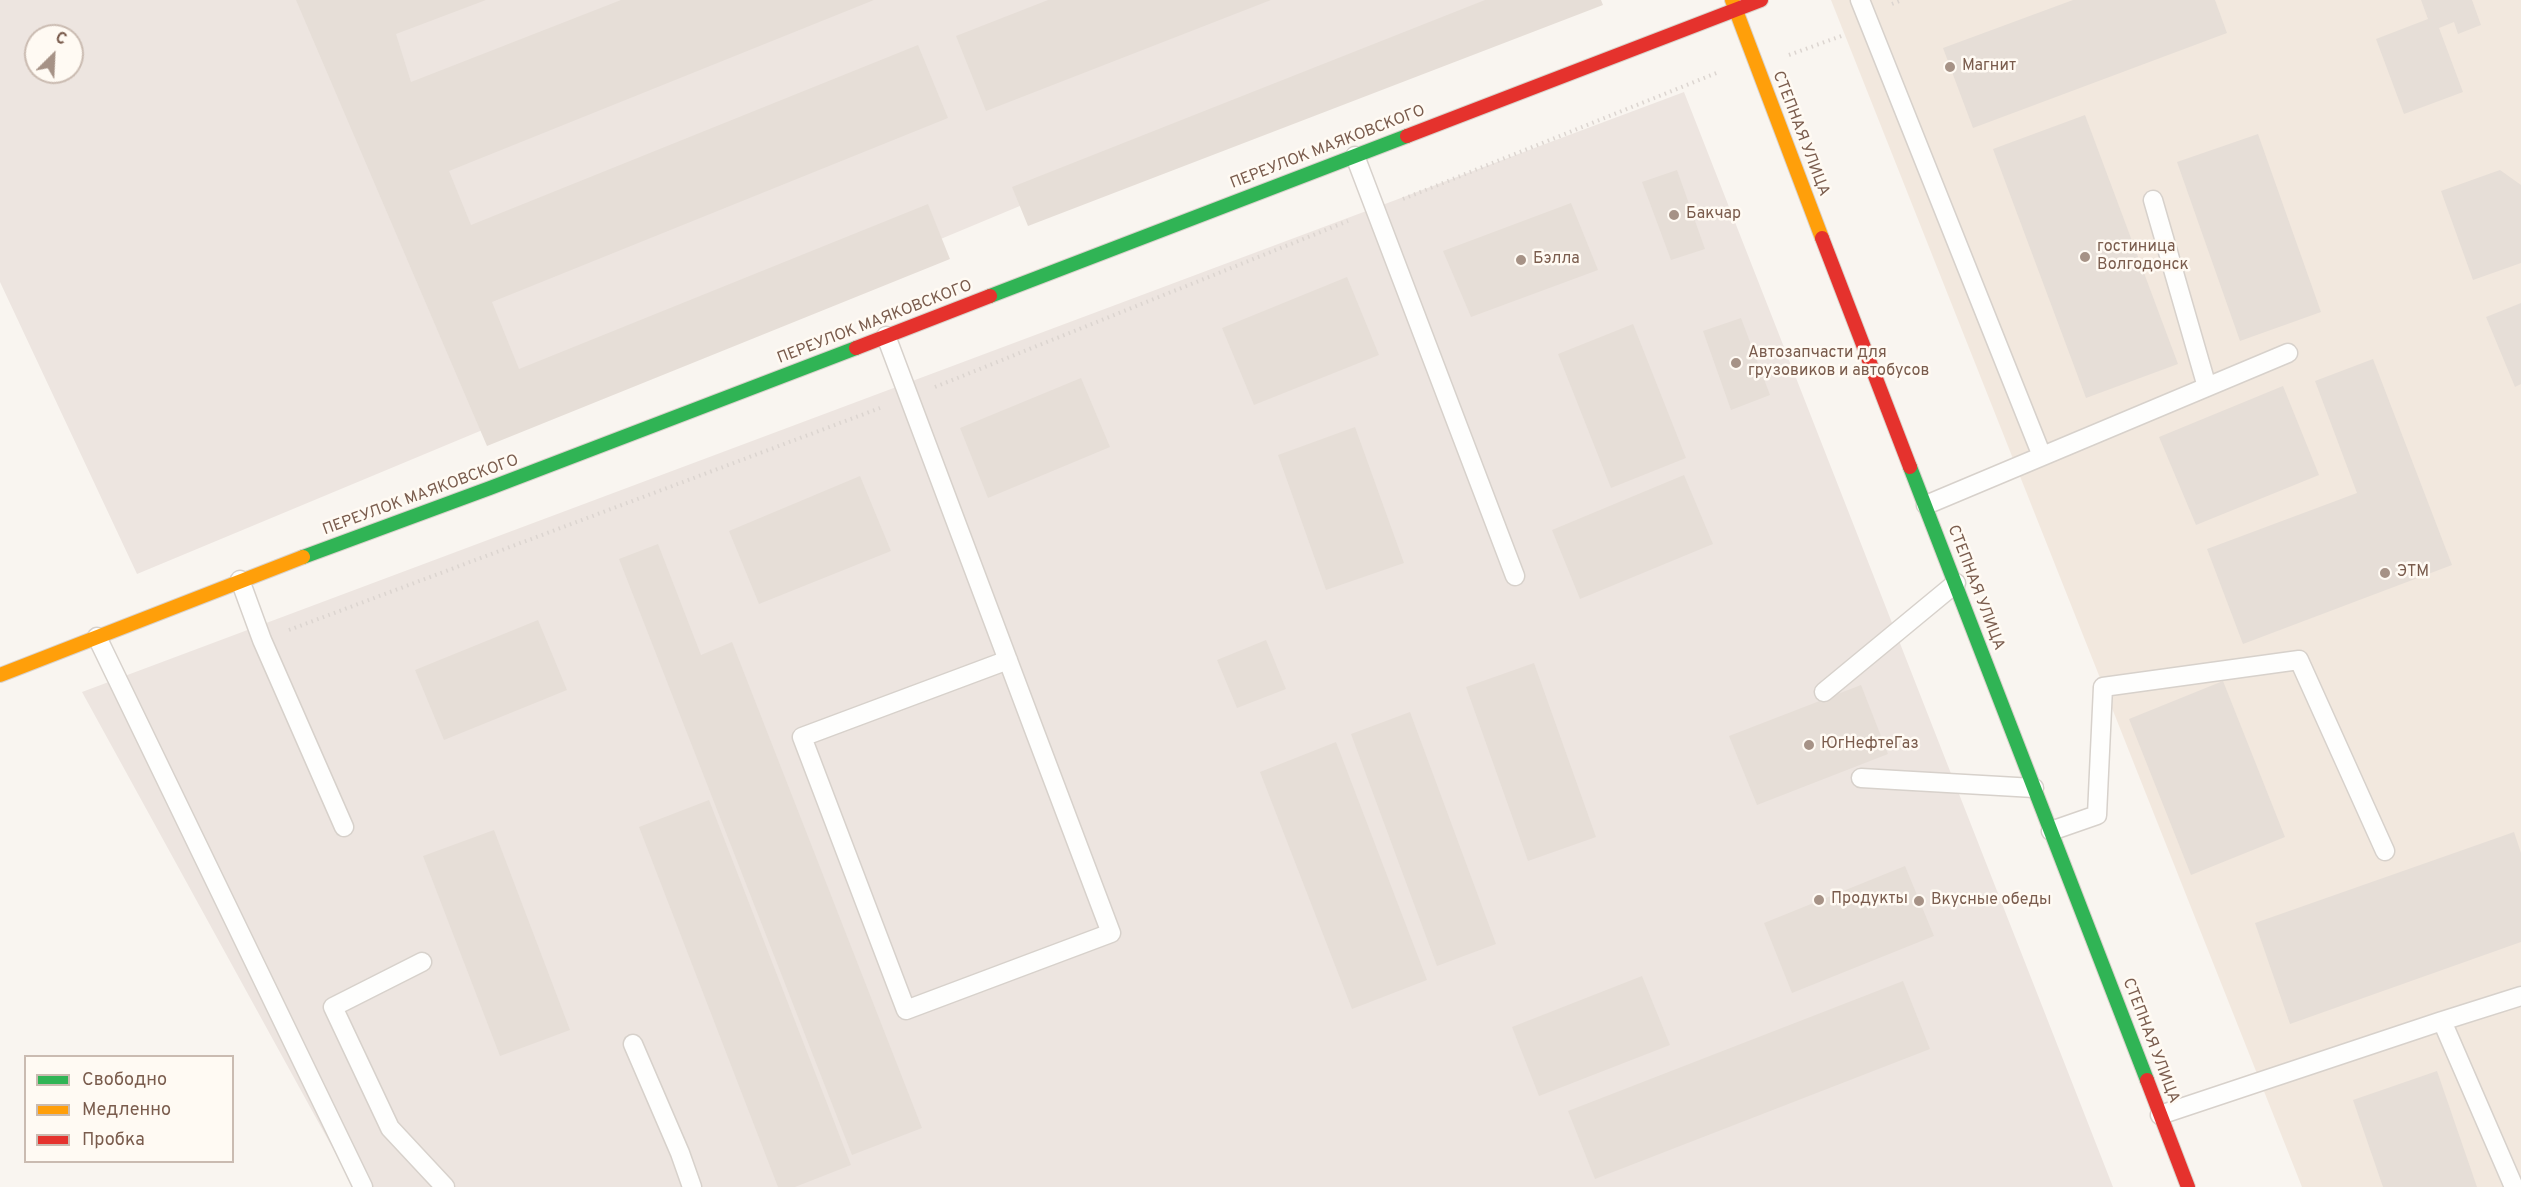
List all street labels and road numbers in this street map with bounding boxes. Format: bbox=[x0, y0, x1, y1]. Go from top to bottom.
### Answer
street label: СТЕПНАЯ УЛИЦА bbox=[1767, 69, 1833, 199]
street label: ПЕРЕУЛОК МАЯКОВСКОГО bbox=[1228, 102, 1428, 194]
street label: ПЕРЕУЛОК МАЯКОВСКОГО bbox=[775, 277, 975, 369]
street label: ПЕРЕУЛОК МАЯКОВСКОГО bbox=[320, 452, 522, 540]
street label: СТЕПНАЯ УЛИЦА bbox=[1942, 523, 2008, 653]
street label: СТЕПНАЯ УЛИЦА bbox=[2117, 976, 2183, 1106]

